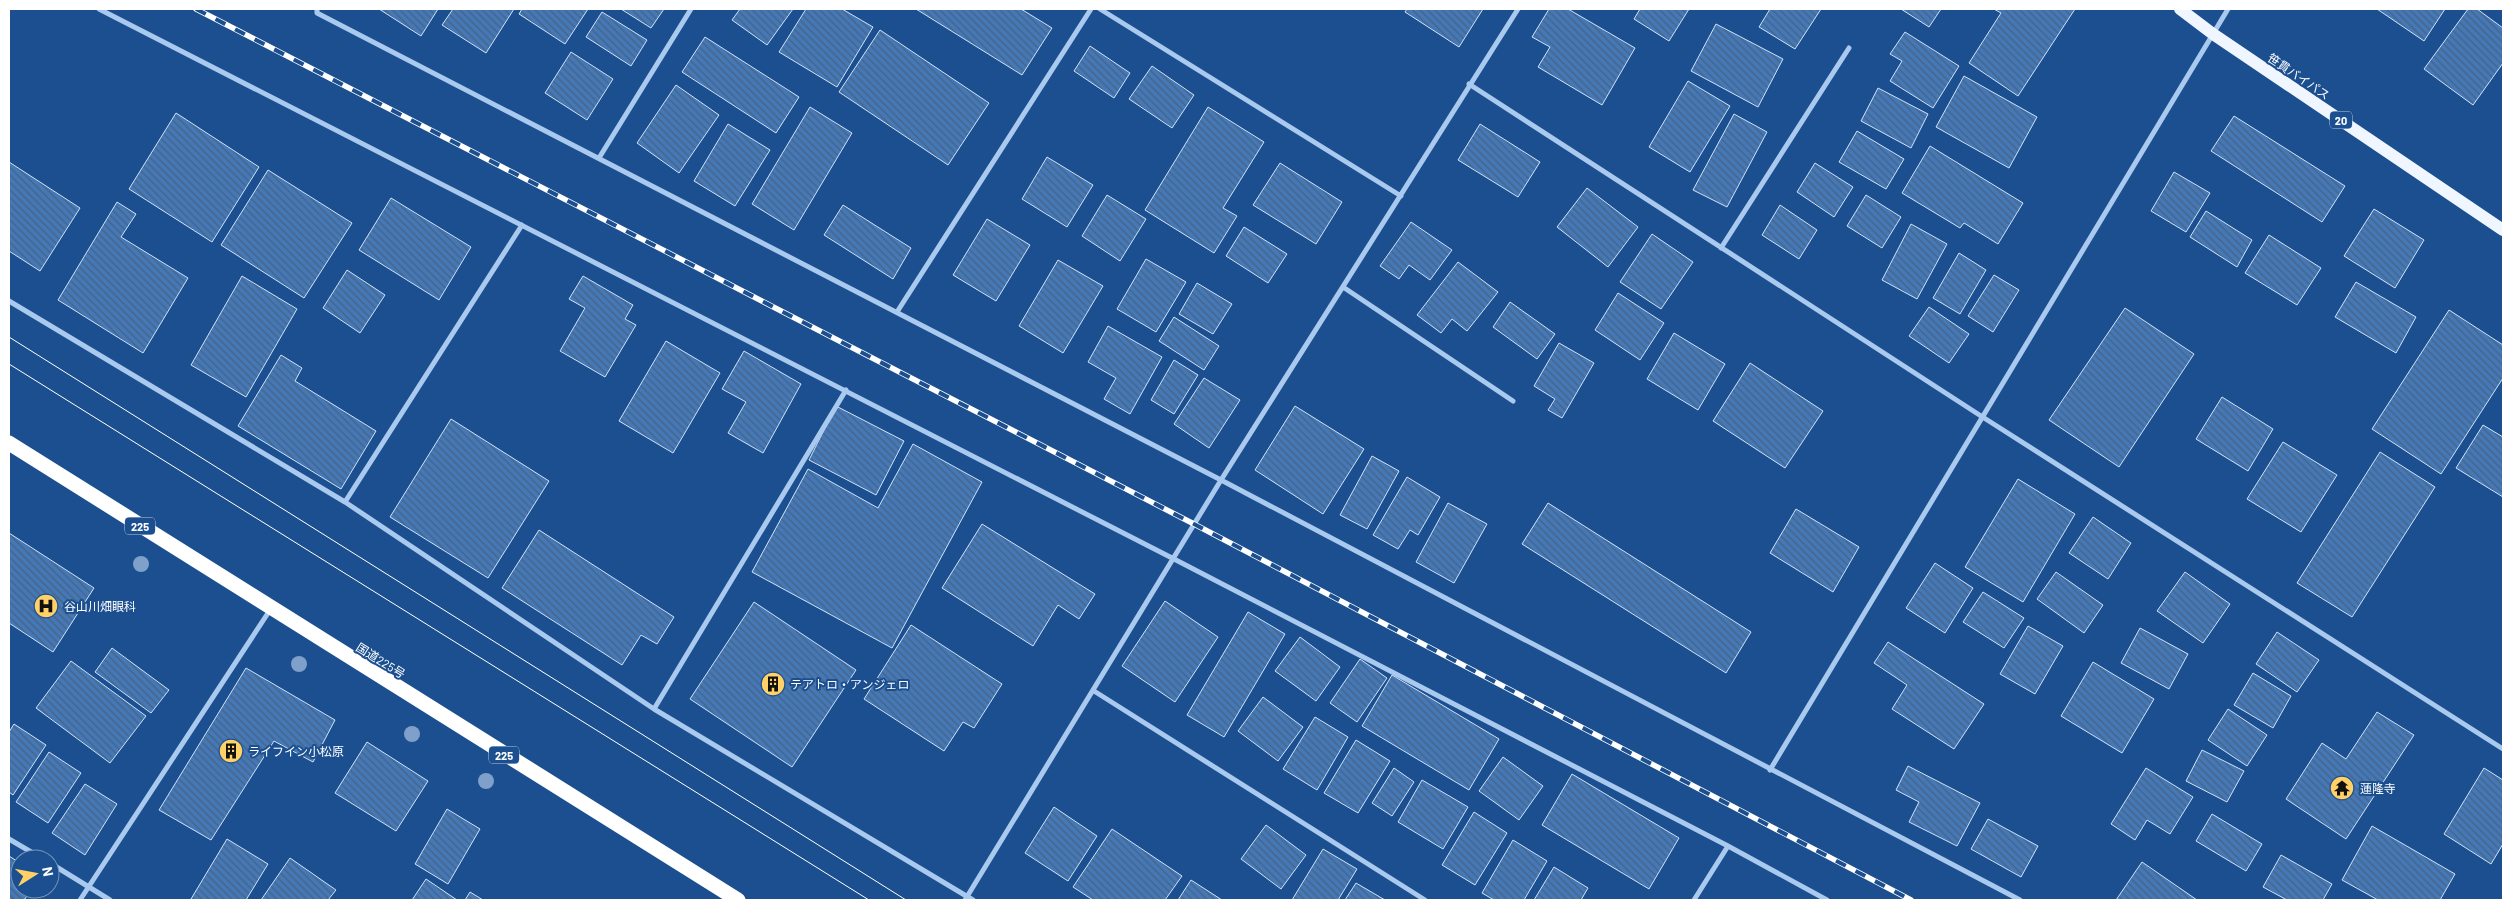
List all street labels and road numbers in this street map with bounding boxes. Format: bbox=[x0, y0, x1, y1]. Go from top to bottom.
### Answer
street label: 笹貫バイパス bbox=[2265, 50, 2333, 102]
road number: 20 bbox=[2330, 112, 2352, 128]
road number: 225 bbox=[125, 518, 155, 534]
street label: 国道225号 bbox=[354, 639, 408, 681]
road number: 225 bbox=[489, 746, 519, 764]

